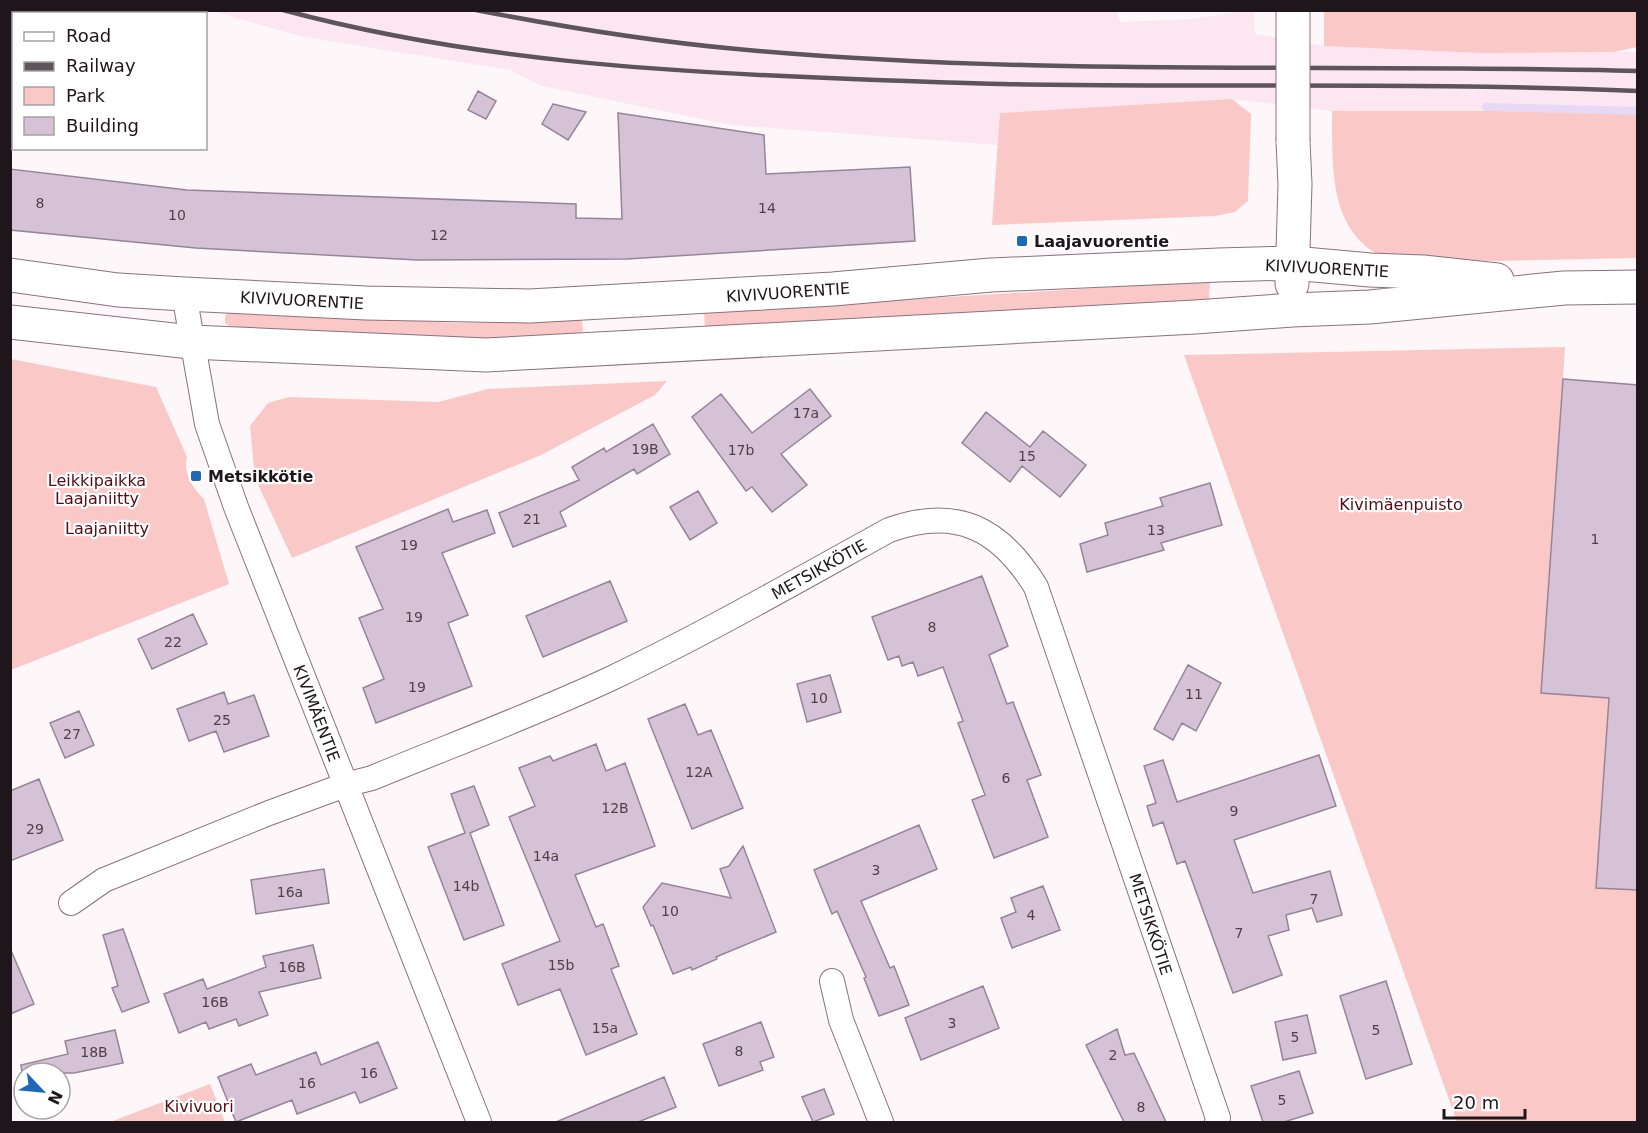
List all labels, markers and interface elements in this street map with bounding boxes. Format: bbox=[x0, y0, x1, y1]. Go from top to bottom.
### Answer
legend bbox=[12, 12, 207, 150]
text: Road bbox=[66, 25, 111, 46]
text: Railway bbox=[66, 55, 136, 76]
text: Park bbox=[66, 85, 105, 106]
text: Building bbox=[66, 115, 139, 136]
house number: 8 bbox=[36, 195, 44, 211]
house number: 14 bbox=[758, 200, 776, 216]
house number: 10 bbox=[168, 207, 186, 223]
house number: 12 bbox=[430, 227, 448, 243]
place label: Laajavuorentie bbox=[1034, 232, 1169, 251]
marker: Laajavuorentie bbox=[1015, 234, 1029, 248]
street label: KIVIVUORENTIE bbox=[1265, 256, 1389, 281]
street label: KIVIVUORENTIE bbox=[726, 279, 851, 306]
street label: KIVIVUORENTIE bbox=[240, 288, 364, 313]
house number: 17a bbox=[793, 405, 819, 421]
house number: 19B bbox=[631, 441, 659, 457]
house number: 17b bbox=[728, 442, 754, 458]
house number: 15 bbox=[1018, 448, 1036, 464]
place label: Metsikkötie bbox=[208, 467, 313, 486]
marker: Metsikkötie bbox=[189, 469, 203, 483]
park label: Leikkipaikka Laajaniitty bbox=[48, 471, 146, 508]
park label: Kivimäenpuisto bbox=[1339, 495, 1463, 514]
house number: 21 bbox=[523, 511, 541, 527]
park label: Laajaniitty bbox=[65, 519, 149, 538]
house number: 13 bbox=[1147, 522, 1165, 538]
house number: 1 bbox=[1591, 531, 1599, 547]
street label: METSIKKÖTIE bbox=[768, 535, 870, 603]
house number: 19 bbox=[400, 537, 418, 553]
house number: 19 bbox=[405, 609, 423, 625]
house number: 8 bbox=[928, 619, 936, 635]
house number: 22 bbox=[164, 634, 182, 650]
street label: KIVIMÄENTIE bbox=[289, 662, 344, 764]
house number: 19 bbox=[408, 679, 426, 695]
house number: 11 bbox=[1185, 686, 1203, 702]
house number: 10 bbox=[810, 690, 828, 706]
house number: 25 bbox=[213, 712, 231, 728]
house number: 27 bbox=[63, 726, 81, 742]
house number: 12A bbox=[685, 764, 713, 780]
house number: 6 bbox=[1002, 770, 1011, 786]
house number: 12B bbox=[601, 800, 629, 816]
house number: 9 bbox=[1230, 803, 1238, 819]
house number: 29 bbox=[26, 821, 44, 837]
house number: 14a bbox=[533, 848, 559, 864]
house number: 3 bbox=[872, 862, 880, 878]
street label: METSIKKÖTIE bbox=[1125, 871, 1176, 977]
house number: 14b bbox=[453, 878, 479, 894]
house number: 16a bbox=[277, 884, 303, 900]
house number: 7 bbox=[1310, 891, 1318, 907]
house number: 10 bbox=[661, 903, 679, 919]
house number: 4 bbox=[1027, 907, 1036, 923]
house number: 7 bbox=[1235, 925, 1243, 941]
house number: 15b bbox=[548, 957, 574, 973]
house number: 16B bbox=[278, 959, 306, 975]
house number: 16B bbox=[201, 994, 229, 1010]
house number: 3 bbox=[948, 1015, 956, 1031]
house number: 15a bbox=[592, 1020, 618, 1036]
house number: 5 bbox=[1372, 1022, 1380, 1038]
house number: 5 bbox=[1291, 1029, 1299, 1045]
house number: 8 bbox=[735, 1043, 743, 1059]
house number: 18B bbox=[80, 1044, 108, 1060]
house number: 2 bbox=[1109, 1047, 1117, 1063]
north arrow bbox=[12, 1061, 72, 1121]
house number: 16 bbox=[360, 1065, 378, 1081]
house number: 16 bbox=[298, 1075, 316, 1091]
scale bar bbox=[1444, 1082, 1525, 1120]
text: N bbox=[44, 1087, 67, 1108]
house number: 5 bbox=[1278, 1092, 1286, 1108]
text: 20 m bbox=[1453, 1092, 1499, 1113]
park label: Kivivuori bbox=[164, 1097, 234, 1116]
house number: 8 bbox=[1137, 1099, 1145, 1115]

